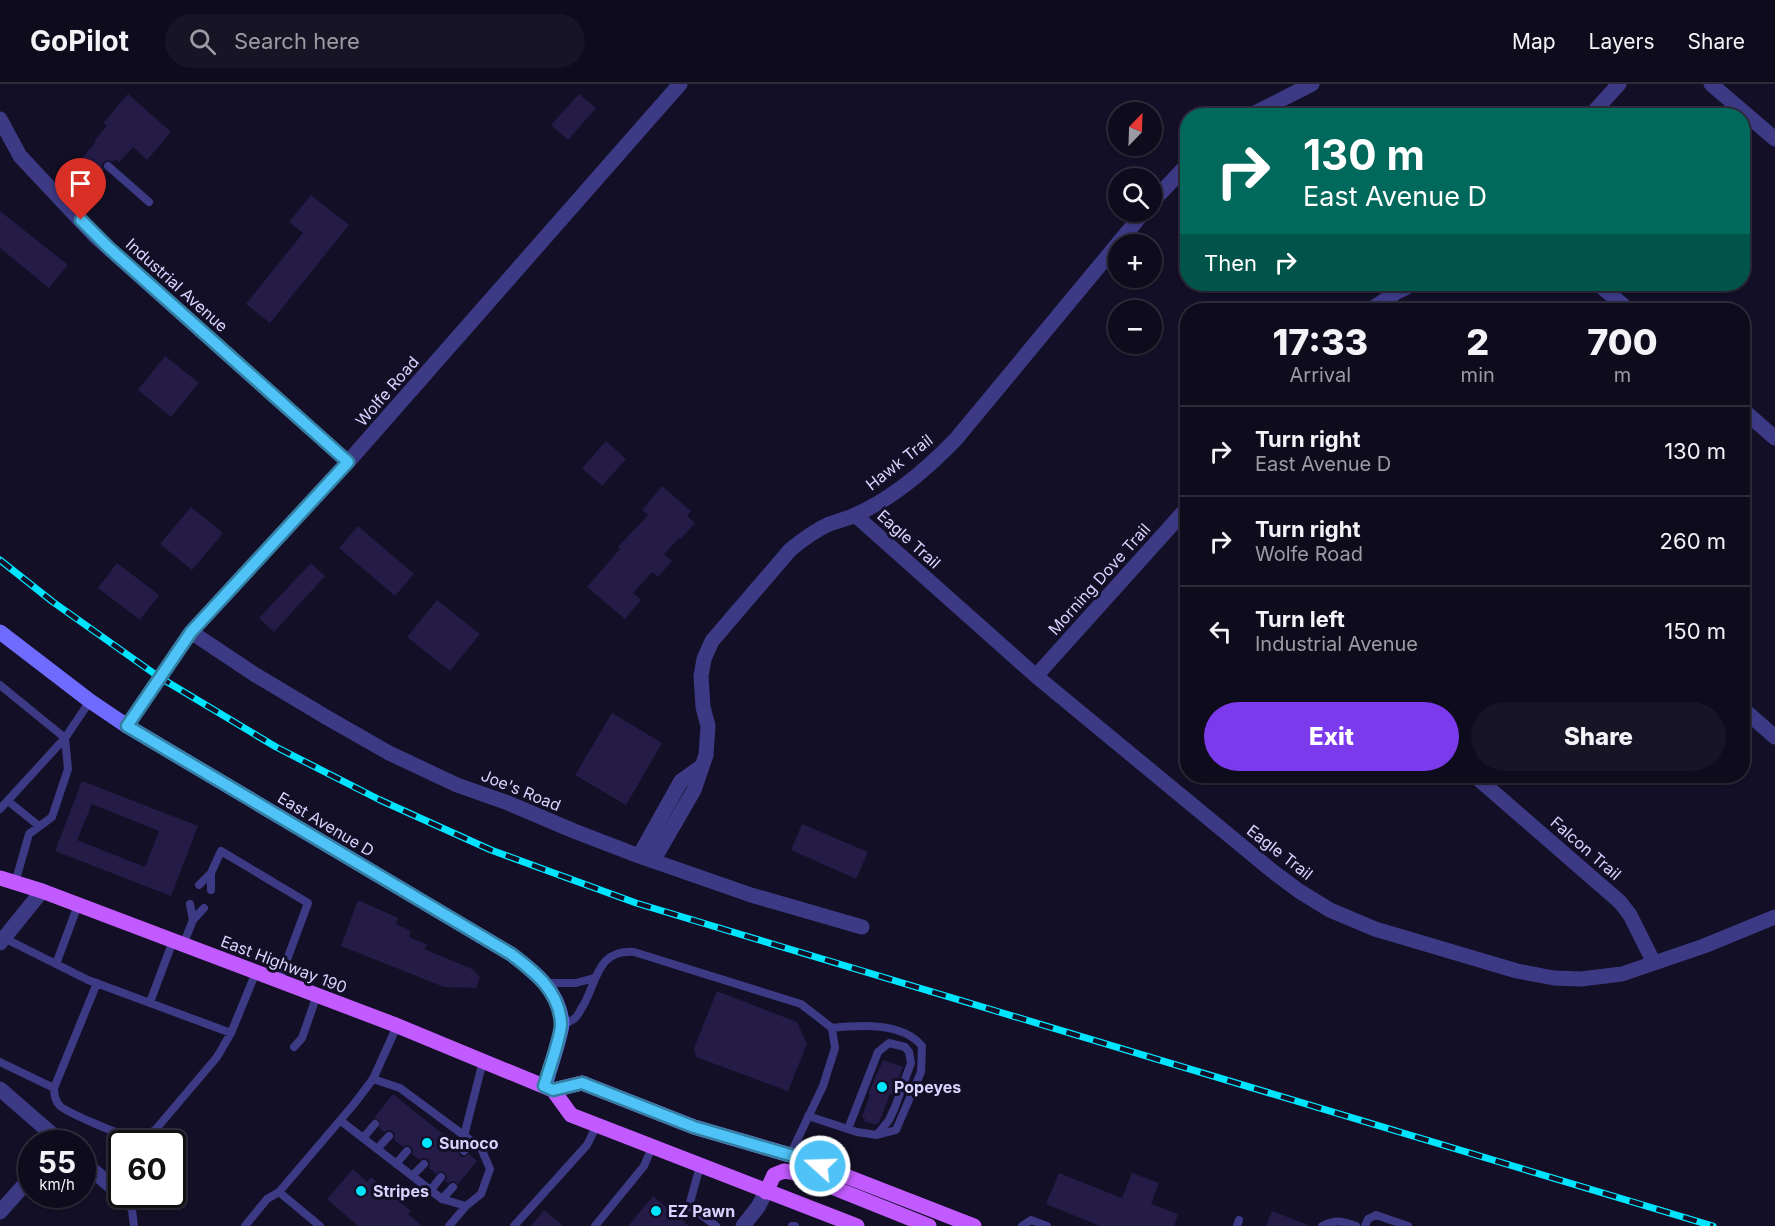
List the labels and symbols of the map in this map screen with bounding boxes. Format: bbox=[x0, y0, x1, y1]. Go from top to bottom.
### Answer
north arrow bbox=[1108, 102, 1162, 156]
pin bbox=[55, 158, 106, 220]
street label: Industrial Avenue bbox=[122, 234, 232, 336]
street label: Wolfe Road bbox=[351, 352, 423, 430]
street label: Hawk Trail bbox=[862, 430, 936, 494]
street label: Eagle Trail bbox=[873, 505, 945, 573]
street label: Morning Dove Trail bbox=[1044, 519, 1154, 639]
street label: Joe's Road bbox=[478, 765, 564, 815]
street label: East Avenue D bbox=[274, 787, 378, 861]
street label: Falcon Trail bbox=[1547, 812, 1625, 884]
street label: Eagle Trail bbox=[1243, 820, 1317, 884]
street label: East Highway 190 bbox=[218, 931, 350, 997]
place label: Popeyes bbox=[894, 1077, 961, 1097]
marker: Popeyes bbox=[875, 1080, 889, 1094]
speed limit sign: 60 bbox=[108, 1130, 186, 1208]
place label: Sunoco bbox=[439, 1133, 499, 1153]
position arrow bbox=[788, 1134, 852, 1198]
marker: Sunoco bbox=[420, 1136, 434, 1150]
place label: Stripes bbox=[373, 1181, 429, 1201]
marker: Stripes bbox=[354, 1184, 368, 1198]
place label: EZ Pawn bbox=[668, 1201, 735, 1221]
marker: EZ Pawn bbox=[649, 1204, 663, 1218]

